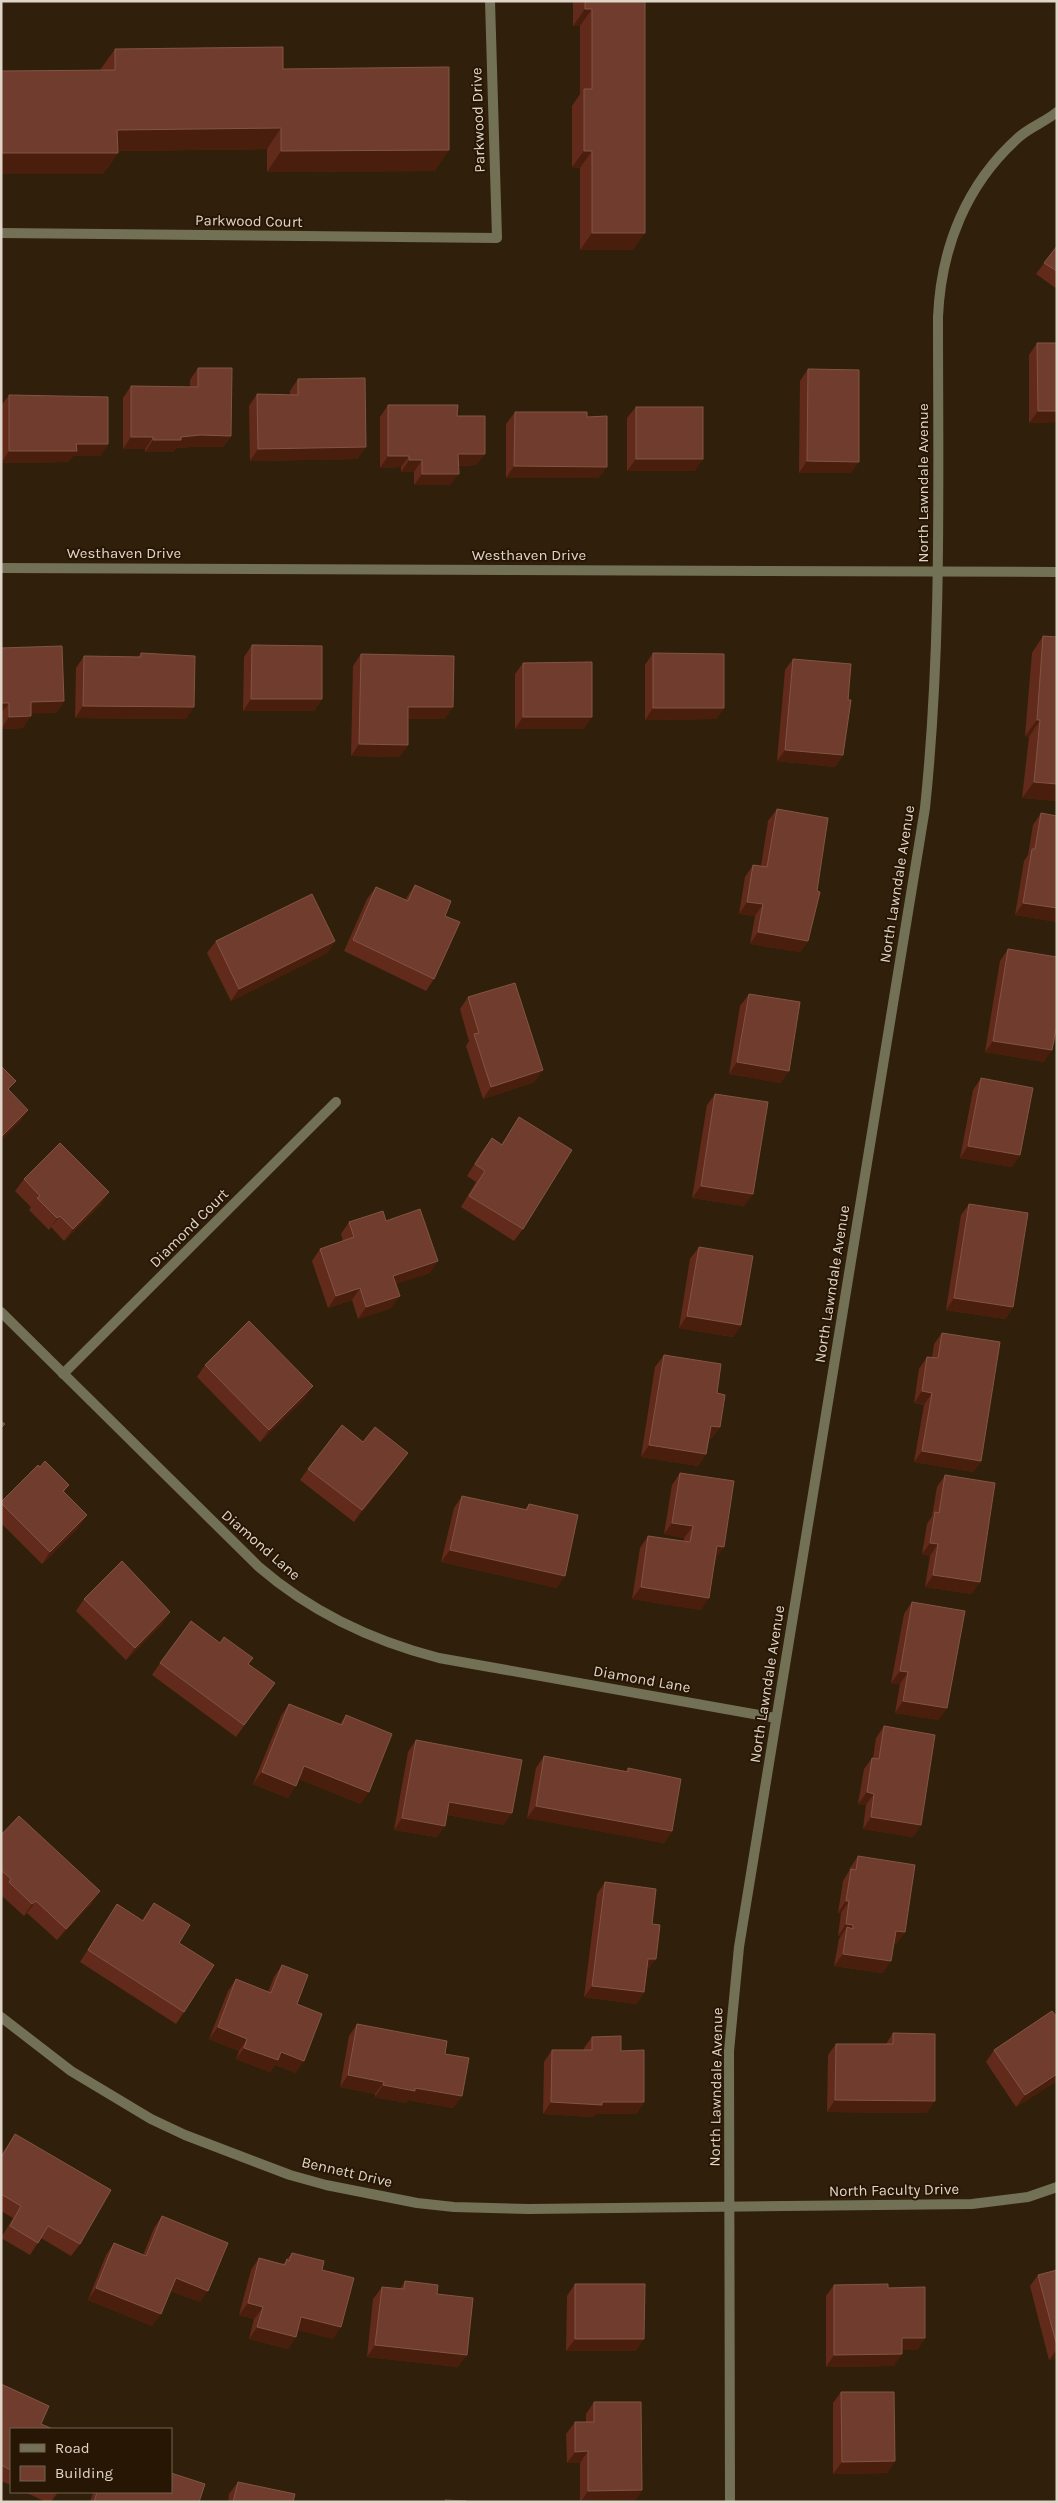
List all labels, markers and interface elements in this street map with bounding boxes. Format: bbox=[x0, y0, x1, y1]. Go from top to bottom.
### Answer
street label: Parkwood Drive bbox=[467, 67, 489, 173]
street label: Parkwood Court bbox=[195, 211, 303, 231]
street label: North Lawndale Avenue bbox=[914, 403, 932, 563]
street label: Westhaven Drive bbox=[67, 544, 181, 562]
street label: Westhaven Drive bbox=[472, 546, 586, 564]
street label: North Lawndale Avenue bbox=[876, 804, 918, 964]
street label: Diamond Court bbox=[146, 1185, 232, 1271]
street label: North Lawndale Avenue bbox=[811, 1204, 853, 1364]
street label: Diamond Lane bbox=[218, 1506, 304, 1584]
street label: North Lawndale Avenue bbox=[746, 1604, 788, 1764]
street label: Diamond Lane bbox=[592, 1662, 692, 1696]
street label: North Lawndale Avenue bbox=[706, 2007, 726, 2167]
street label: Bennett Drive bbox=[300, 2153, 394, 2191]
street label: North Faculty Drive bbox=[829, 2180, 959, 2200]
legend bbox=[10, 2428, 172, 2493]
text: Road bbox=[55, 2439, 90, 2457]
text: Building bbox=[55, 2464, 113, 2482]

